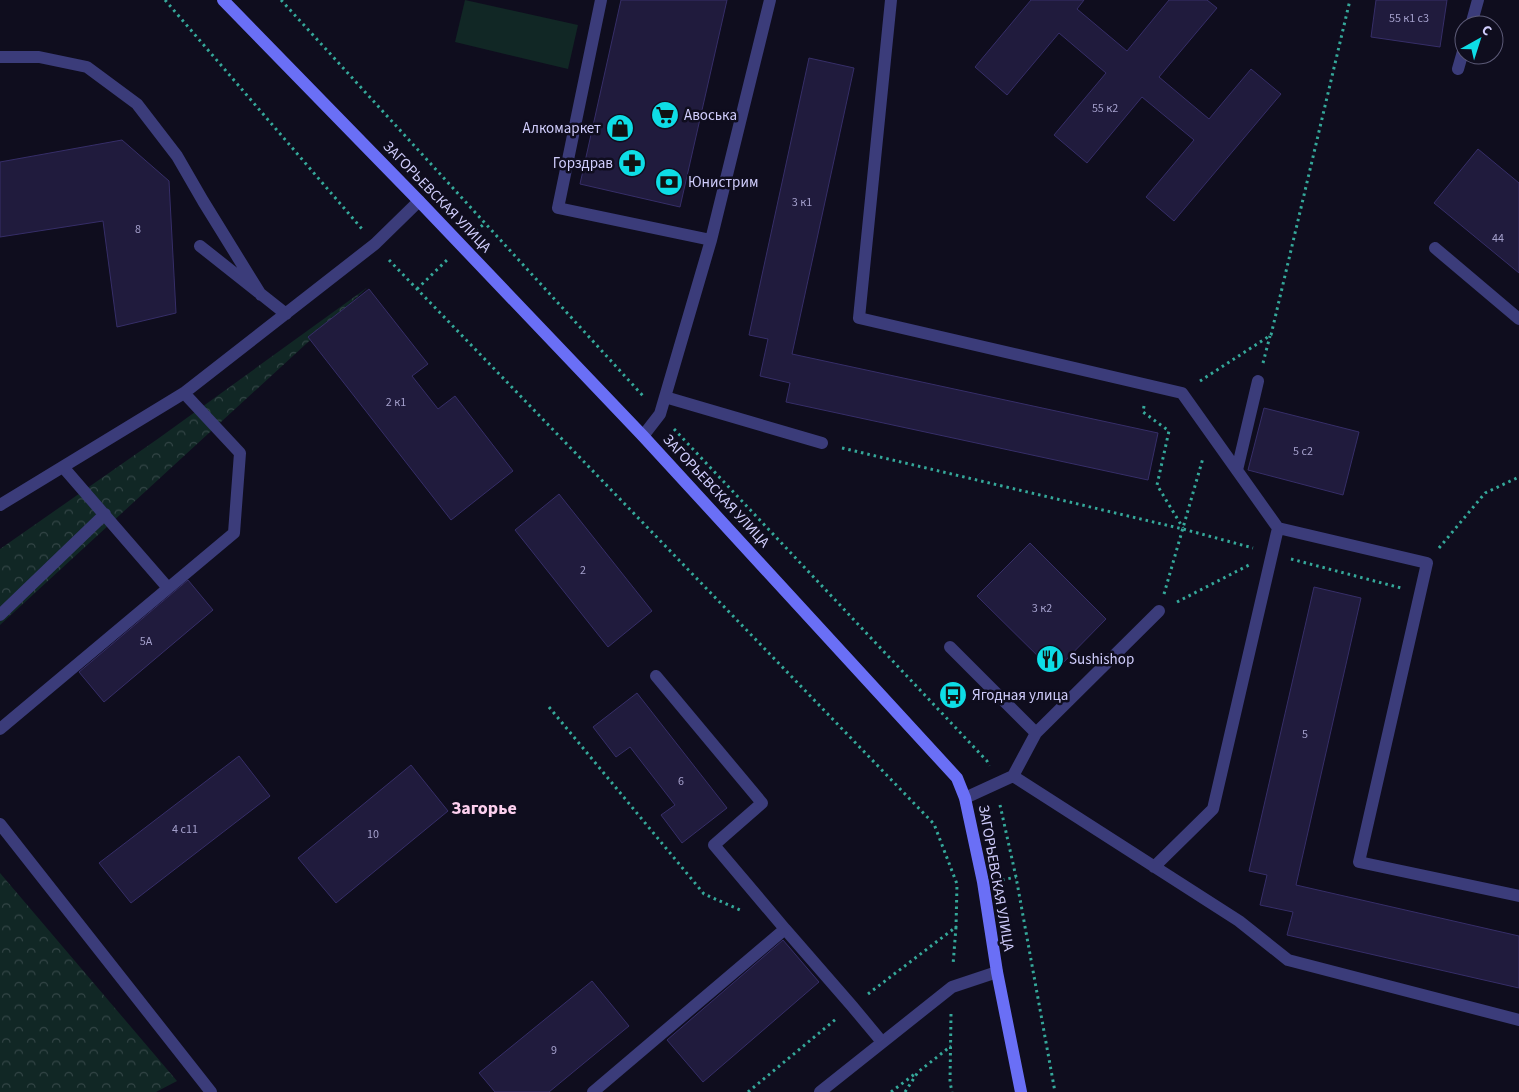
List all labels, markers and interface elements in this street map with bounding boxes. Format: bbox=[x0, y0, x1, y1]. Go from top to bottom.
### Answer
house number: 55 к1 с3 bbox=[1389, 10, 1429, 27]
north arrow bbox=[1454, 15, 1504, 65]
text: С bbox=[1477, 20, 1496, 41]
supermarket icon: Авоська bbox=[650, 100, 680, 130]
house number: 55 к2 bbox=[1092, 100, 1118, 117]
place label: Авоська bbox=[684, 105, 737, 126]
shop icon: Алкомаркет bbox=[605, 113, 635, 143]
place label: Алкомаркет bbox=[523, 118, 601, 139]
street label: ЗАГОРЬЕВСКАЯ УЛИЦА bbox=[378, 136, 497, 258]
pharmacy icon: Горздрав bbox=[617, 148, 647, 178]
place label: Горздрав bbox=[553, 153, 613, 174]
bank icon: Юнистрим bbox=[654, 167, 684, 197]
place label: Юнистрим bbox=[688, 172, 758, 193]
house number: 3 к1 bbox=[792, 194, 812, 211]
house number: 8 bbox=[135, 221, 141, 238]
house number: 44 bbox=[1492, 230, 1504, 247]
house number: 2 к1 bbox=[386, 394, 406, 411]
street label: ЗАГОРЬЕВСКАЯ УЛИЦА bbox=[658, 430, 775, 553]
house number: 5 с2 bbox=[1293, 443, 1313, 460]
house number: 2 bbox=[580, 562, 586, 579]
house number: 3 к2 bbox=[1032, 600, 1052, 617]
house number: 5А bbox=[140, 633, 153, 650]
restaurant icon: Sushishop bbox=[1035, 644, 1065, 674]
place label: Sushishop bbox=[1069, 649, 1134, 670]
bus stop icon: Ягодная улица bbox=[938, 680, 968, 710]
place label: Ягодная улица bbox=[972, 685, 1068, 706]
house number: 5 bbox=[1302, 726, 1308, 743]
house number: 6 bbox=[678, 773, 684, 790]
district label: Загорье bbox=[451, 796, 517, 821]
street label: ЗАГОРЬЕВСКАЯ УЛИЦА bbox=[973, 803, 1019, 954]
house number: 4 с11 bbox=[172, 821, 198, 838]
house number: 10 bbox=[367, 826, 379, 843]
house number: 9 bbox=[551, 1042, 557, 1059]

